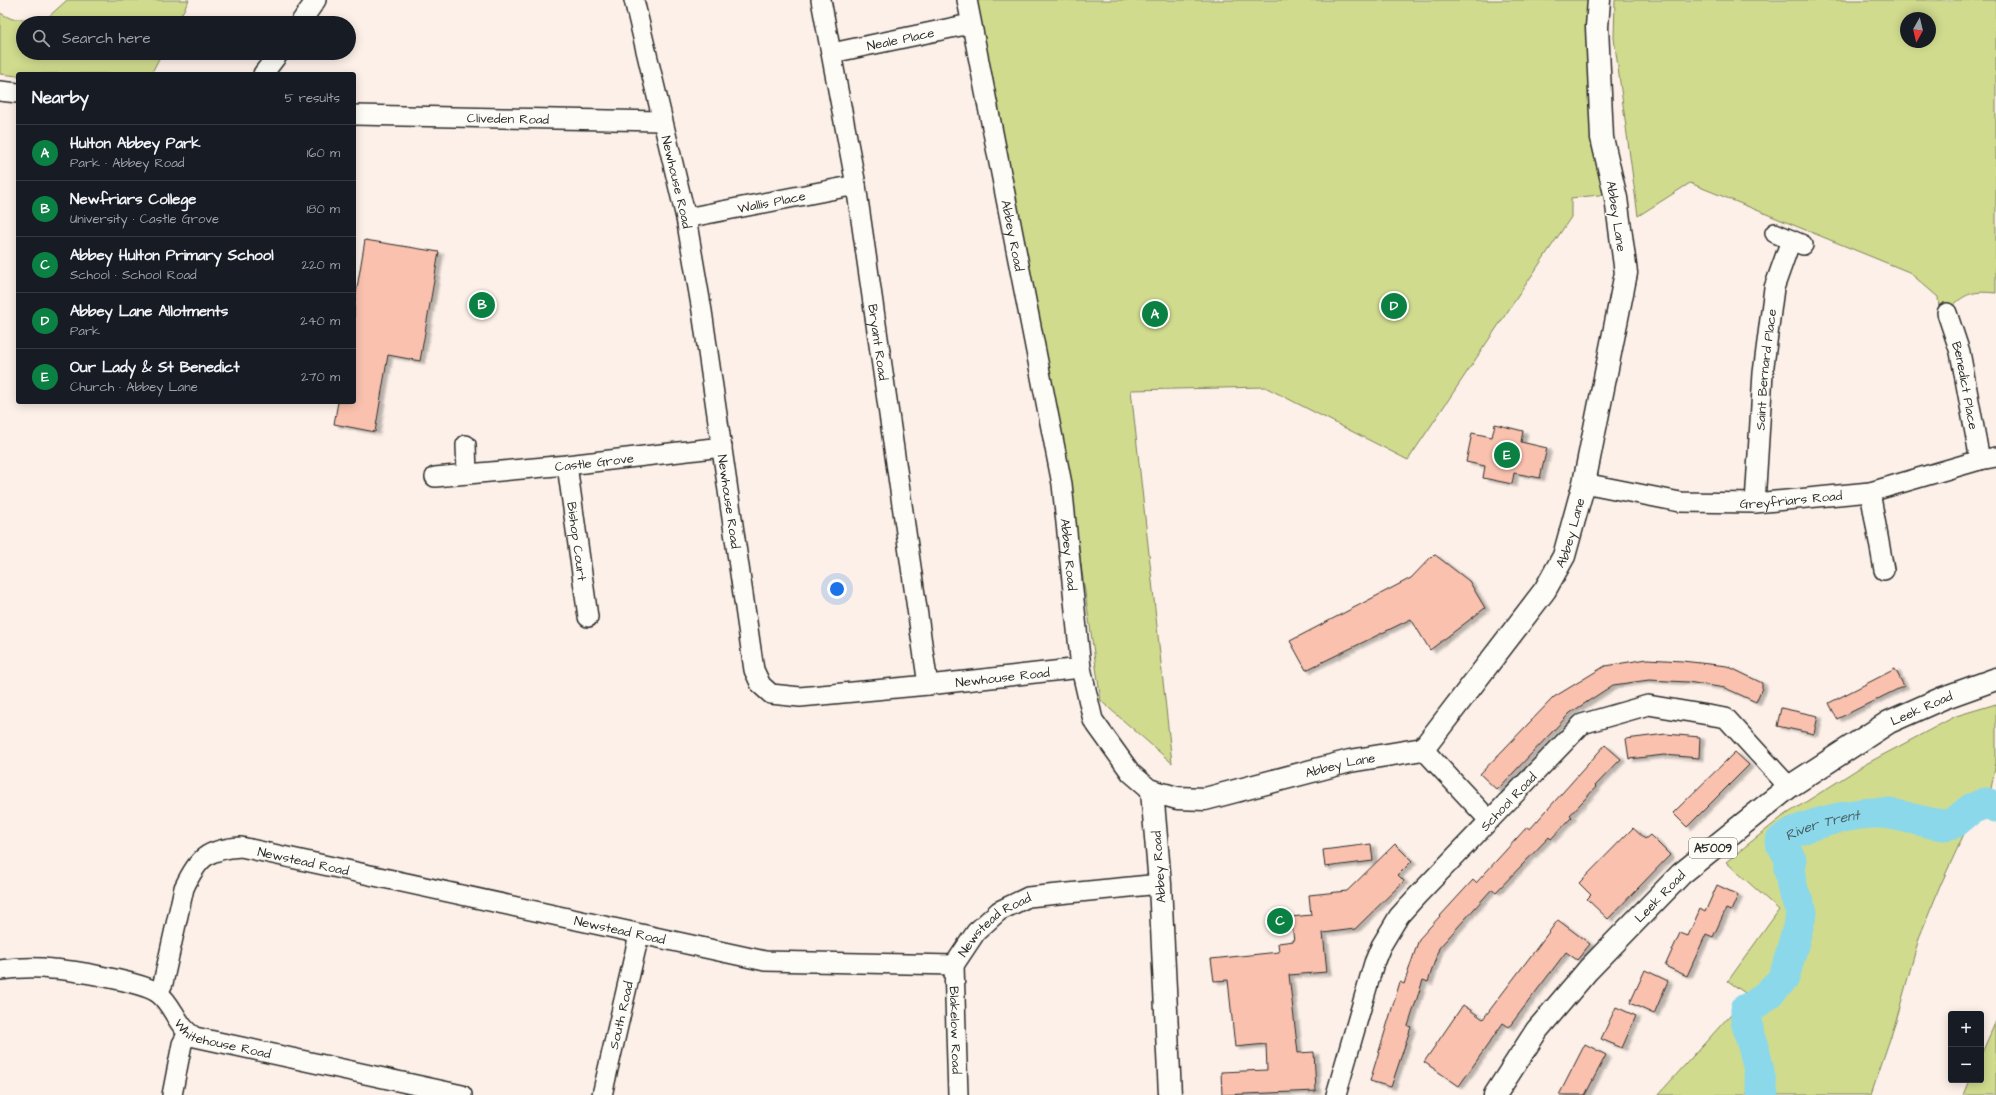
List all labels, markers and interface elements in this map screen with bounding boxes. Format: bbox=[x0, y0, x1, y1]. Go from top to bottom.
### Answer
north arrow bbox=[1900, 12, 1936, 48]
search box bbox=[16, 16, 356, 60]
street label: Neale Place bbox=[865, 24, 936, 55]
icon: search bbox=[30, 27, 52, 49]
text: Search here bbox=[62, 28, 151, 49]
text: Nearby bbox=[32, 86, 89, 110]
text: 5 results bbox=[284, 89, 340, 107]
street label: Cliveden Road bbox=[467, 109, 550, 129]
text: Hulton Abbey Park bbox=[70, 133, 201, 154]
street label: Newhouse Road bbox=[657, 134, 696, 230]
text: A bbox=[41, 144, 49, 162]
text: 160 m bbox=[307, 144, 340, 162]
text: Park · Abbey Road bbox=[70, 154, 184, 172]
street label: Abbey Lane bbox=[1601, 179, 1630, 253]
street label: Wallis Place bbox=[736, 187, 807, 218]
text: Newfriars College bbox=[70, 189, 196, 210]
street label: Abbey Road bbox=[996, 199, 1028, 273]
text: B bbox=[40, 200, 50, 218]
text: 180 m bbox=[306, 200, 340, 218]
text: University · Castle Grove bbox=[70, 210, 219, 228]
text: Abbey Hulton Primary School bbox=[70, 245, 274, 266]
text: C bbox=[40, 256, 50, 274]
text: 220 m bbox=[302, 256, 340, 274]
text: School · School Road bbox=[70, 266, 197, 284]
pin: B bbox=[469, 290, 495, 320]
pin: D bbox=[1381, 291, 1407, 321]
pin: A bbox=[1142, 299, 1168, 329]
text: Abbey Lane Allotments bbox=[70, 301, 228, 322]
street label: Bryant Road bbox=[863, 303, 892, 382]
street label: Saint Bernard Place bbox=[1752, 308, 1781, 431]
text: D bbox=[41, 312, 49, 330]
text: 240 m bbox=[300, 312, 340, 330]
text: Park bbox=[70, 322, 100, 340]
street label: Benedict Place bbox=[1947, 339, 1982, 431]
text: Our Lady & St Benedict bbox=[70, 357, 240, 378]
text: E bbox=[41, 368, 49, 386]
text: 270 m bbox=[301, 368, 340, 386]
text: Church · Abbey Lane bbox=[70, 378, 198, 396]
pin: E bbox=[1494, 440, 1520, 470]
street label: Castle Grove bbox=[554, 449, 635, 476]
street label: Newhouse Road bbox=[713, 453, 744, 550]
street label: Greyfriars Road bbox=[1740, 487, 1843, 513]
street label: Abbey Lane bbox=[1551, 496, 1589, 571]
street label: Bishop Court bbox=[562, 501, 591, 583]
street label: Abbey Road bbox=[1056, 518, 1081, 592]
your location bbox=[827, 579, 847, 599]
street label: Newhouse Road bbox=[955, 663, 1051, 692]
street label: Leek Road bbox=[1888, 687, 1955, 730]
street label: Abbey Lane bbox=[1303, 749, 1377, 782]
street label: School Road bbox=[1476, 768, 1541, 835]
water label: River Trent bbox=[1782, 805, 1862, 846]
street label: Abbey Road bbox=[1147, 830, 1171, 904]
road number: A5009 bbox=[1689, 838, 1737, 858]
street label: Newstead Road bbox=[256, 843, 351, 880]
street label: Leek Road bbox=[1631, 867, 1690, 927]
street label: Newstead Road bbox=[954, 889, 1034, 961]
pin: C bbox=[1267, 906, 1293, 936]
street label: Newstead Road bbox=[572, 912, 667, 949]
street label: South Road bbox=[605, 979, 638, 1051]
street label: Blakelow Road bbox=[945, 986, 965, 1075]
map controls bbox=[1948, 1011, 1984, 1083]
button: + bbox=[1948, 1011, 1984, 1047]
street label: Whitehouse Road bbox=[170, 1015, 273, 1063]
button: − bbox=[1948, 1047, 1984, 1083]

